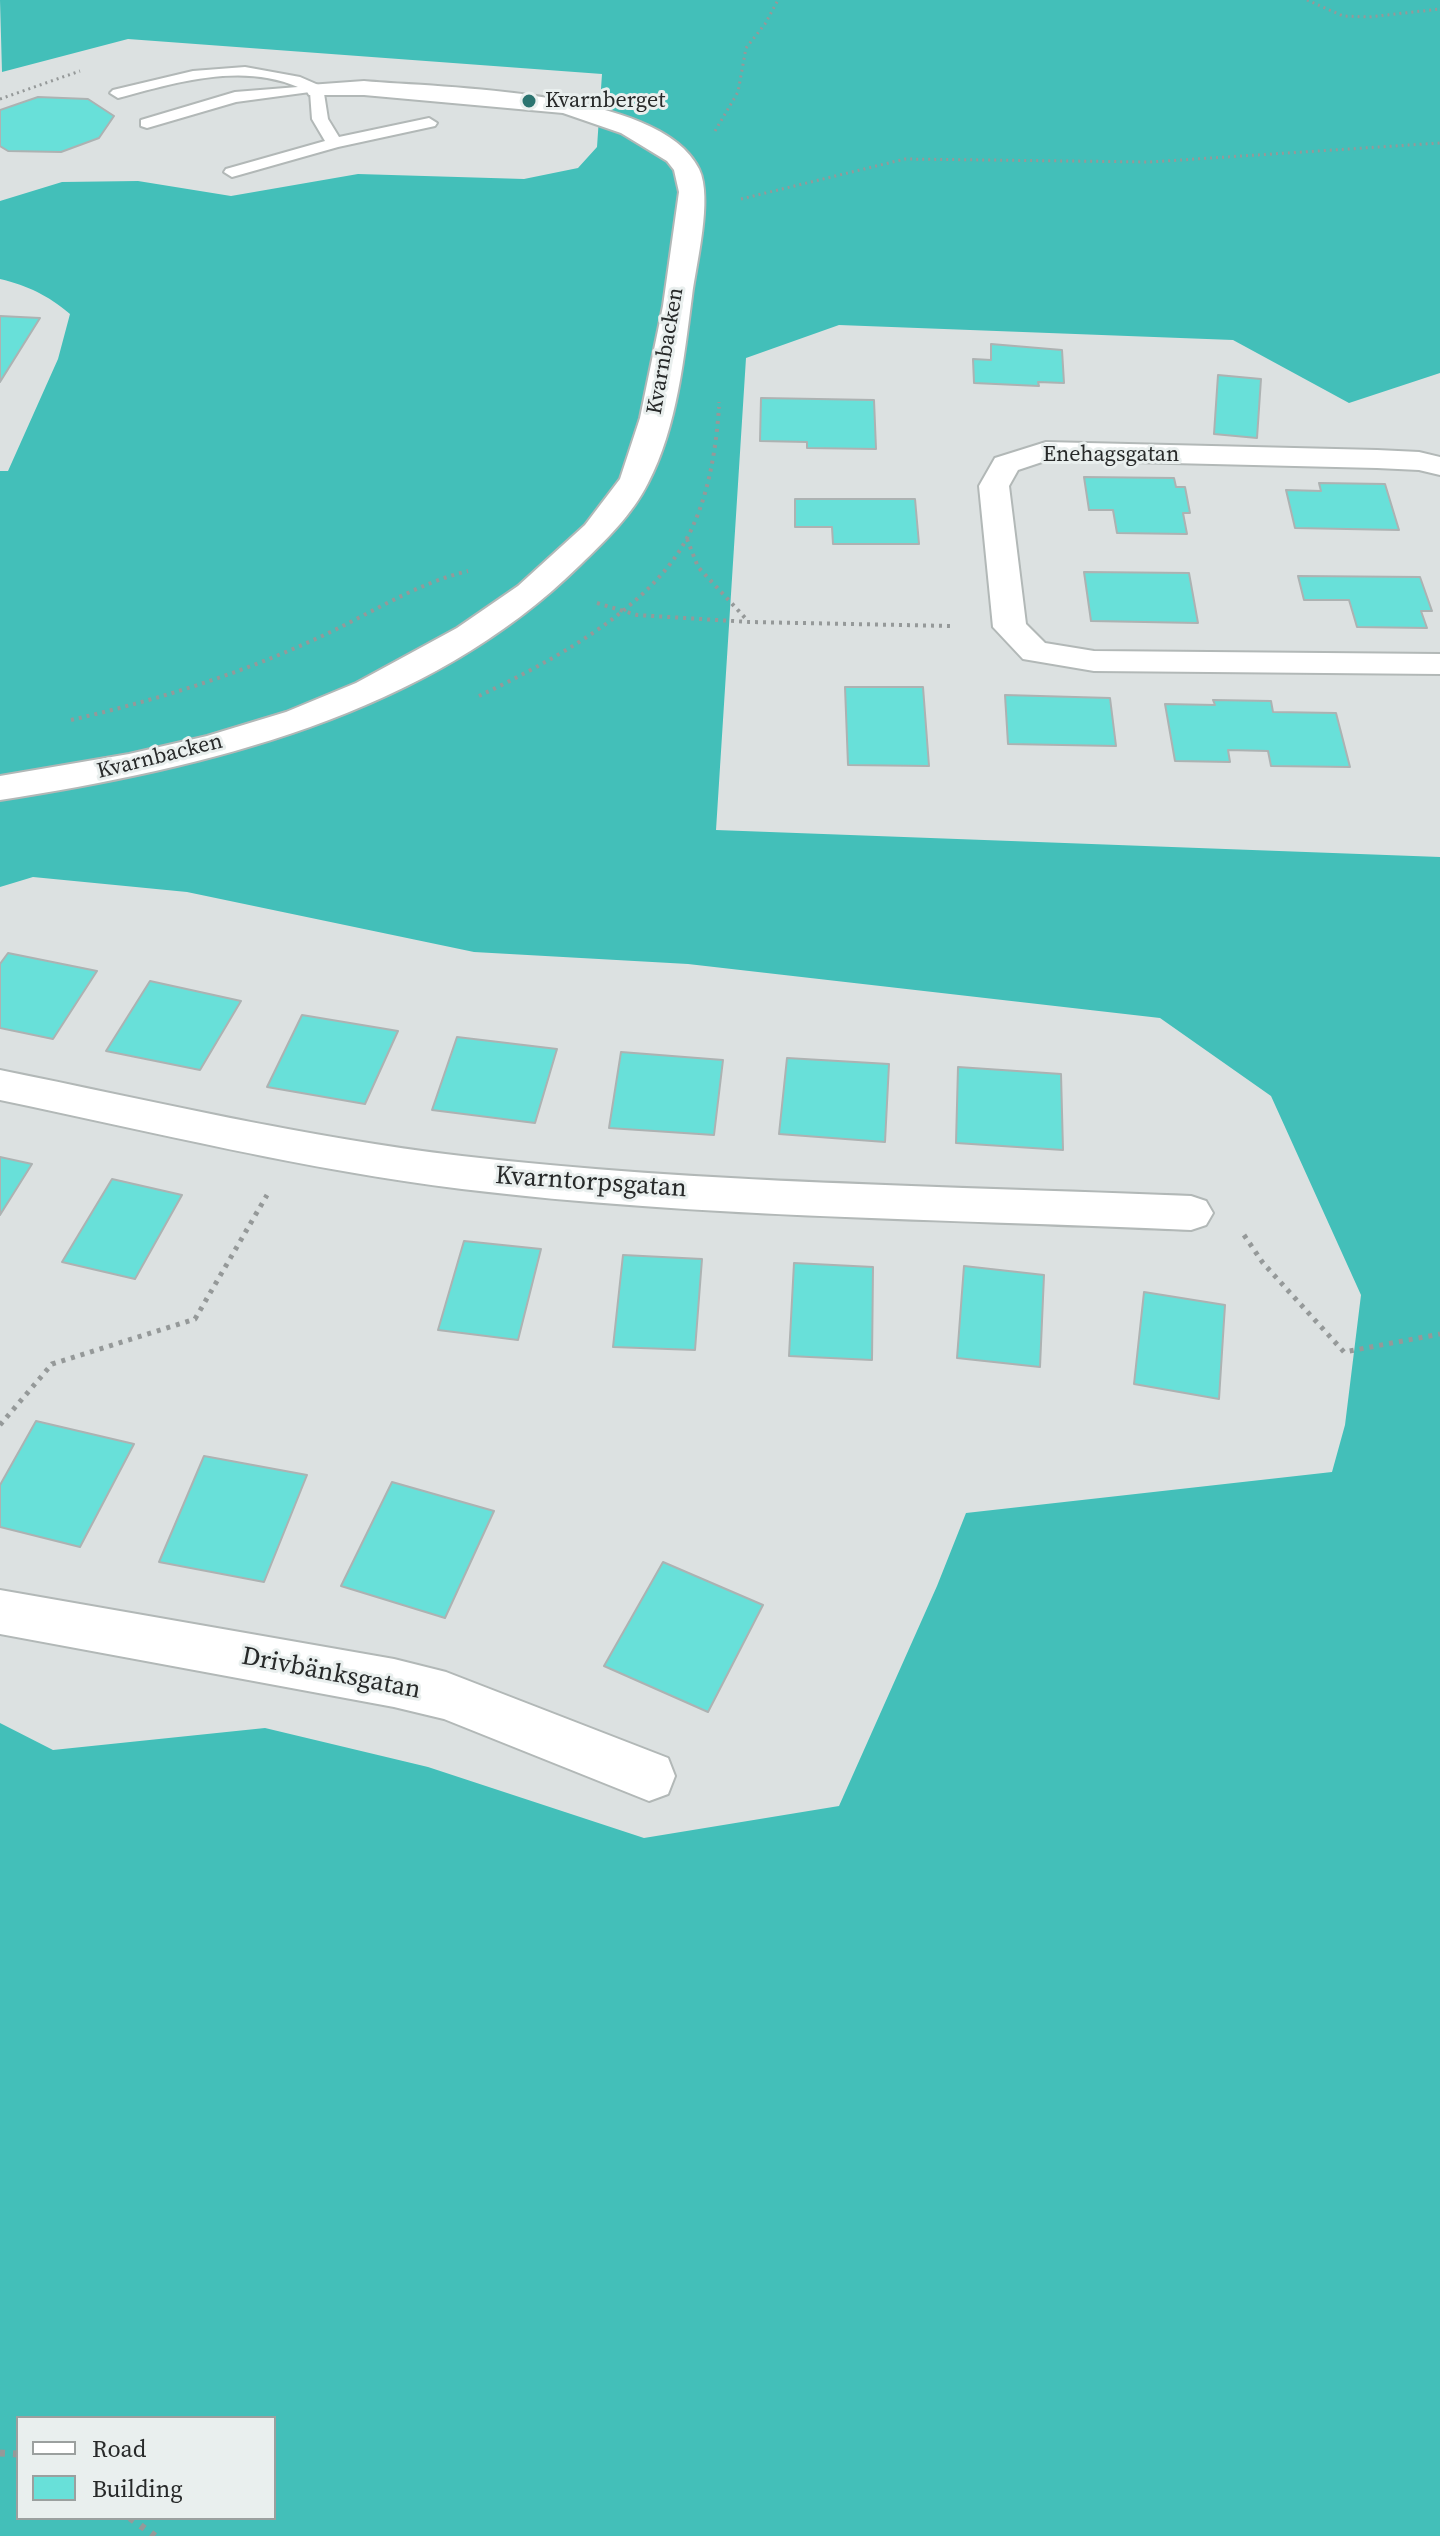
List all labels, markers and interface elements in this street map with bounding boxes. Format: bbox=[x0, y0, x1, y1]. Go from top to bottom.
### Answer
place label: Kvarnberget bbox=[545, 88, 665, 114]
marker: Kvarnberget bbox=[520, 92, 538, 110]
street label: Kvarnbacken bbox=[642, 285, 690, 417]
street label: Enehagsgatan bbox=[1043, 442, 1179, 468]
street label: Kvarnbacken bbox=[95, 729, 225, 785]
street label: Kvarntorpsgatan bbox=[494, 1161, 688, 1205]
street label: Drivbänksgatan bbox=[239, 1641, 423, 1707]
legend bbox=[16, 2416, 276, 2520]
text: Road bbox=[92, 2432, 146, 2465]
text: Building bbox=[92, 2472, 183, 2505]

